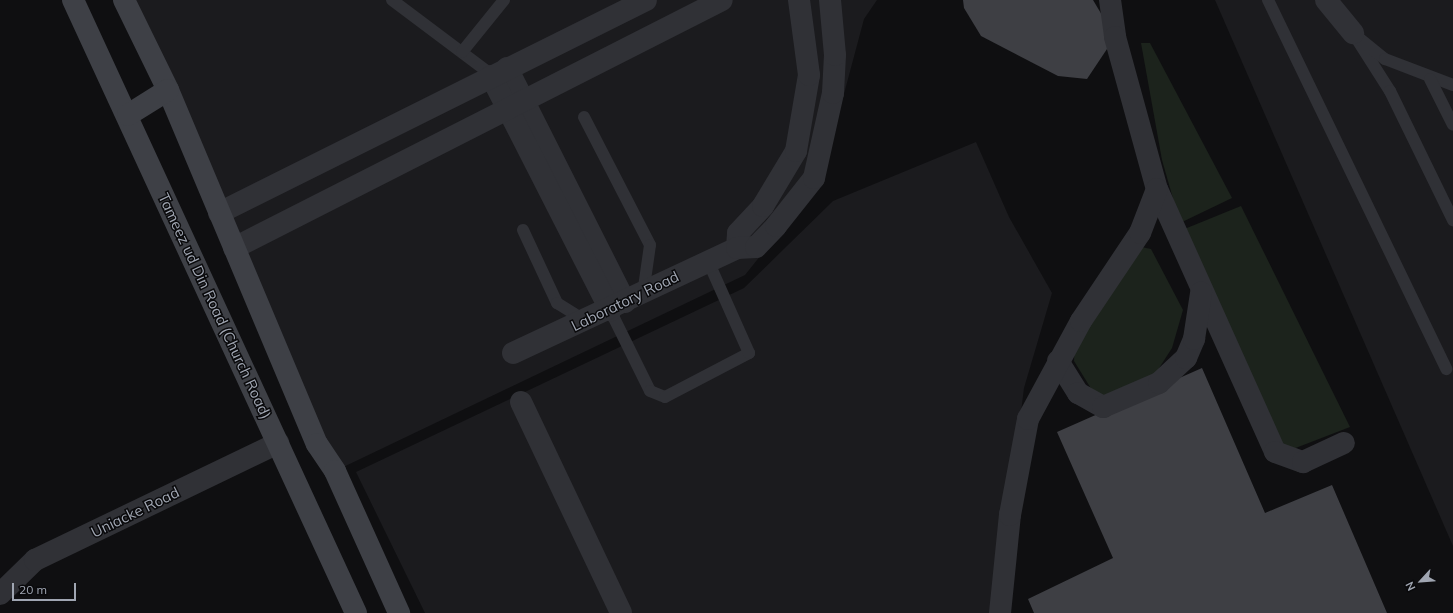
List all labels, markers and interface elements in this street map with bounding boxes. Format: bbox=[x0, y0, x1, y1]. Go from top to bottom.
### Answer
street label: Tameez ud Din Road (Church Road) bbox=[155, 190, 275, 422]
street label: Laboratory Road bbox=[568, 267, 682, 335]
street label: Uniacke Road bbox=[88, 483, 182, 541]
north arrow bbox=[1401, 561, 1441, 601]
scale bar bbox=[14, 575, 78, 601]
text: N bbox=[1402, 579, 1418, 593]
text: 20 m bbox=[19, 582, 47, 597]

